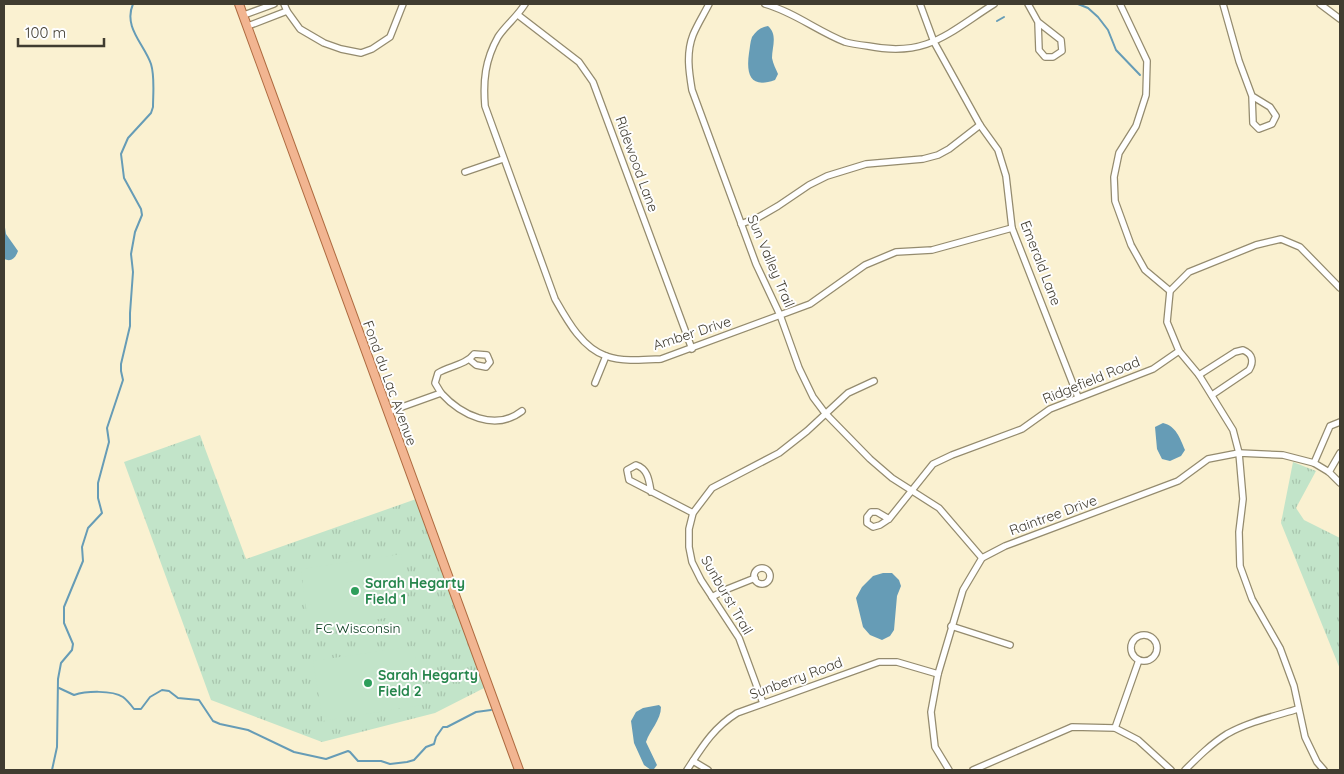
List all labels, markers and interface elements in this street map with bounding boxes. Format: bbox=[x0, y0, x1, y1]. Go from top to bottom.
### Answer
scale bar bbox=[18, 15, 104, 47]
text: 100 m bbox=[25, 23, 66, 42]
street label: Ridewood Lane bbox=[611, 114, 663, 214]
street label: Sun Valley Trail bbox=[743, 212, 799, 310]
street label: Emerald Lane bbox=[1017, 218, 1065, 308]
street label: Amber Drive bbox=[651, 312, 733, 354]
street label: Fond du Lac Avenue bbox=[359, 318, 421, 448]
street label: Ridgefield Road bbox=[1040, 352, 1142, 408]
street label: Raintree Drive bbox=[1007, 491, 1099, 539]
street label: Sunburst Trail bbox=[697, 552, 757, 638]
place label: Sarah Hegarty Field 1 bbox=[365, 574, 465, 608]
marker: Sarah Hegarty Field 1 bbox=[349, 585, 361, 597]
park label: FC Wisconsin bbox=[315, 619, 401, 637]
street label: Sunberry Road bbox=[747, 653, 845, 703]
place label: Sarah Hegarty Field 2 bbox=[378, 666, 478, 700]
marker: Sarah Hegarty Field 2 bbox=[362, 677, 374, 689]

